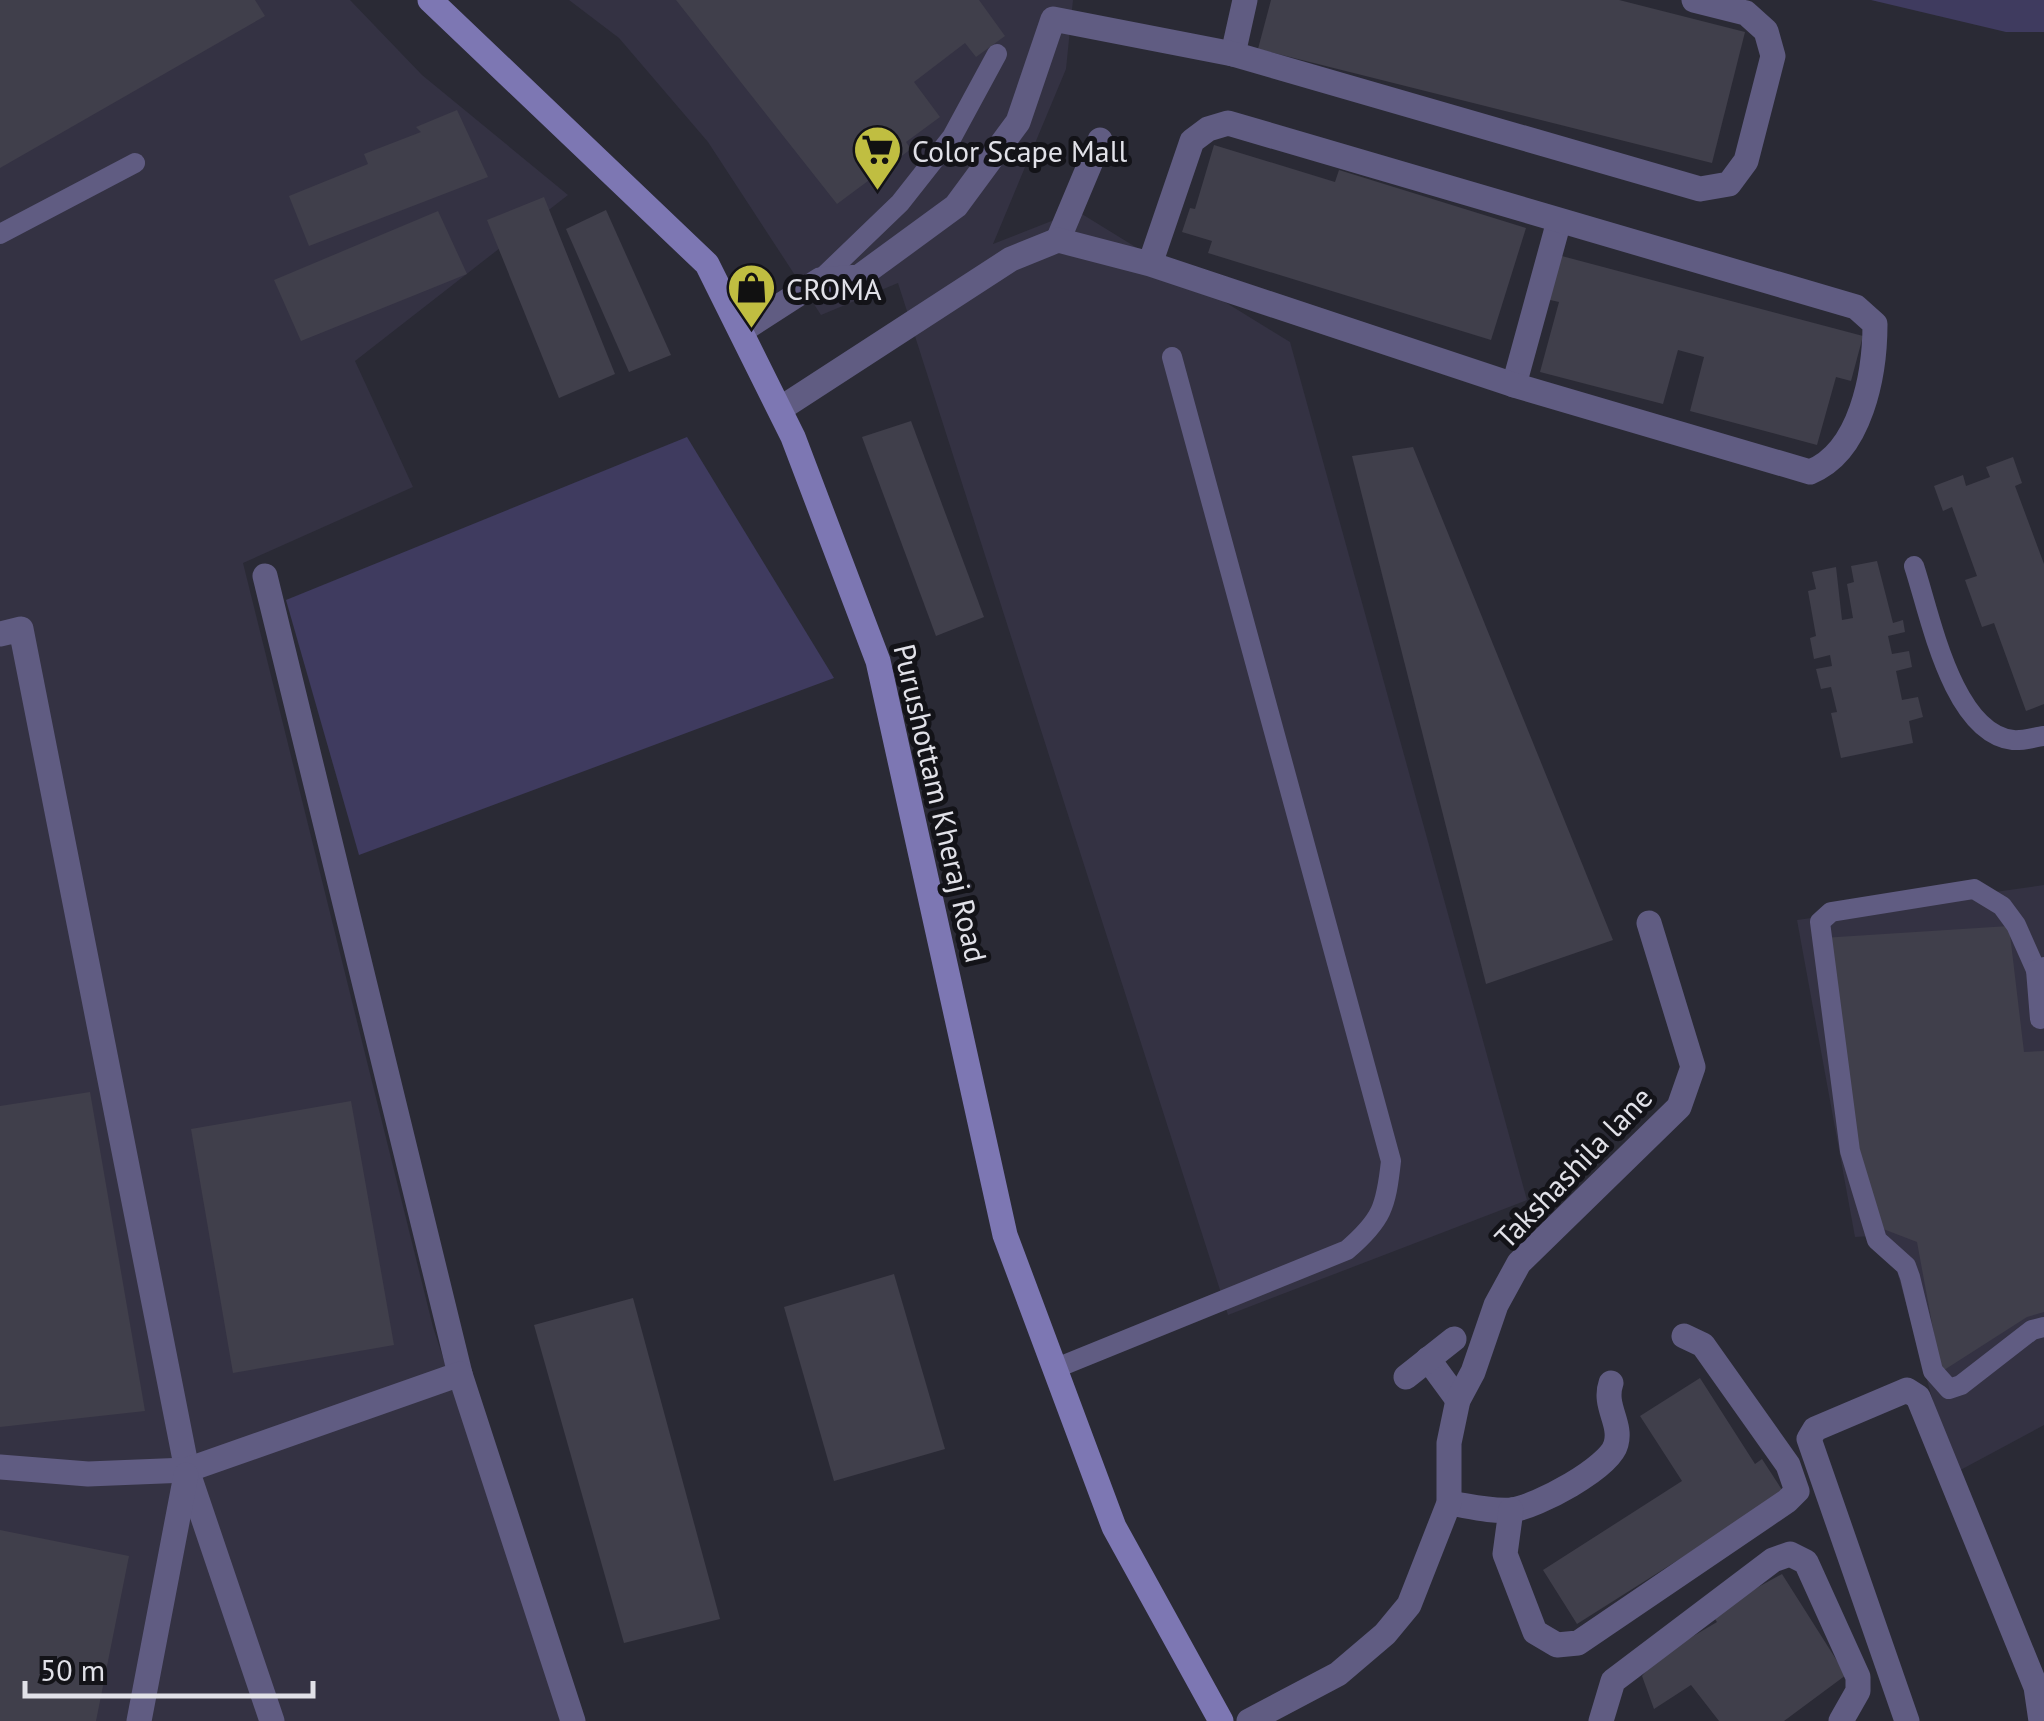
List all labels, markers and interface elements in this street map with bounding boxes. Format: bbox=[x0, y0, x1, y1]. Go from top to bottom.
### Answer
supermarket icon: Color Scape Mall bbox=[851, 124, 903, 192]
place label: Color Scape Mall bbox=[912, 131, 1127, 170]
shop icon: CROMA bbox=[725, 262, 777, 330]
place label: CROMA bbox=[786, 269, 882, 308]
street label: Purushottam Kheraj Road bbox=[885, 640, 997, 966]
street label: Takshashila lane bbox=[1486, 1078, 1660, 1256]
scale bar bbox=[25, 1636, 312, 1698]
text: 50 m bbox=[40, 1650, 105, 1689]

